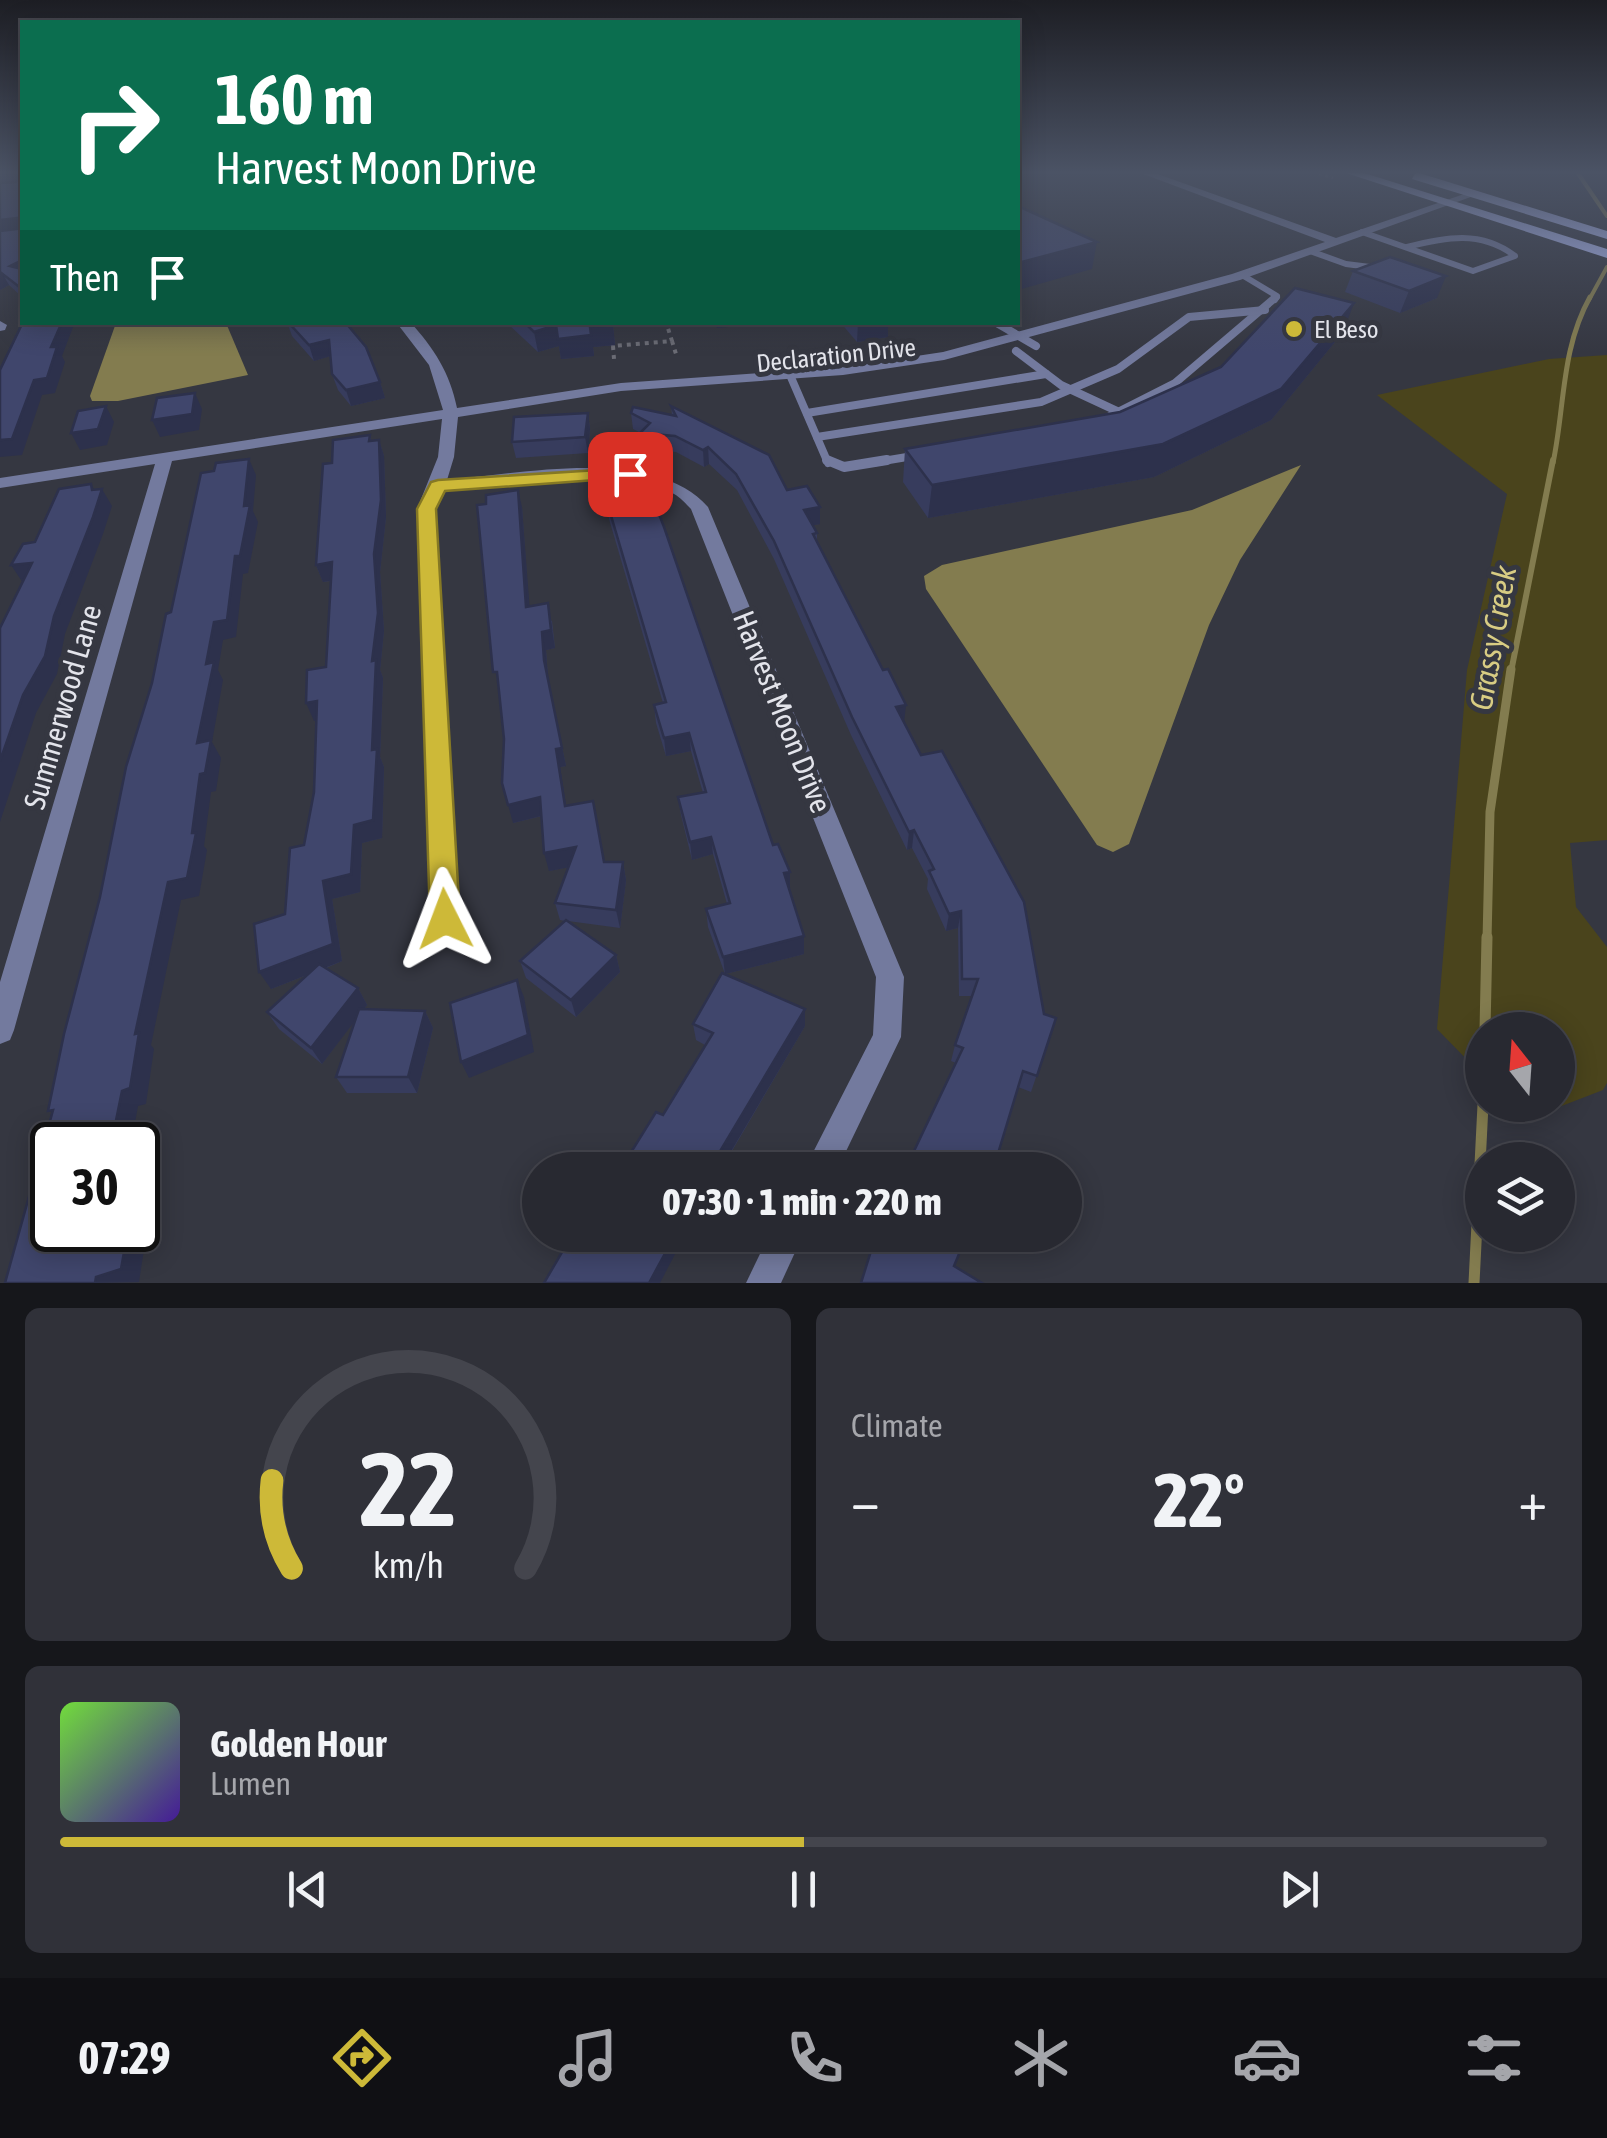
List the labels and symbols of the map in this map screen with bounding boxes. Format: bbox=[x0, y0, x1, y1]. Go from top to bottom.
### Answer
place label: El Beso bbox=[1314, 315, 1378, 343]
marker: El Beso bbox=[1283, 318, 1305, 340]
street label: Declaration Drive bbox=[755, 333, 917, 377]
pin bbox=[588, 432, 673, 517]
water label: Grassy Creek bbox=[1462, 562, 1524, 713]
street label: Summerwood Lane bbox=[17, 601, 107, 813]
street label: Harvest Moon Drive bbox=[727, 606, 839, 817]
position arrow bbox=[393, 867, 497, 971]
north arrow bbox=[1465, 1012, 1575, 1122]
speed limit sign: 30 bbox=[30, 1122, 160, 1252]

